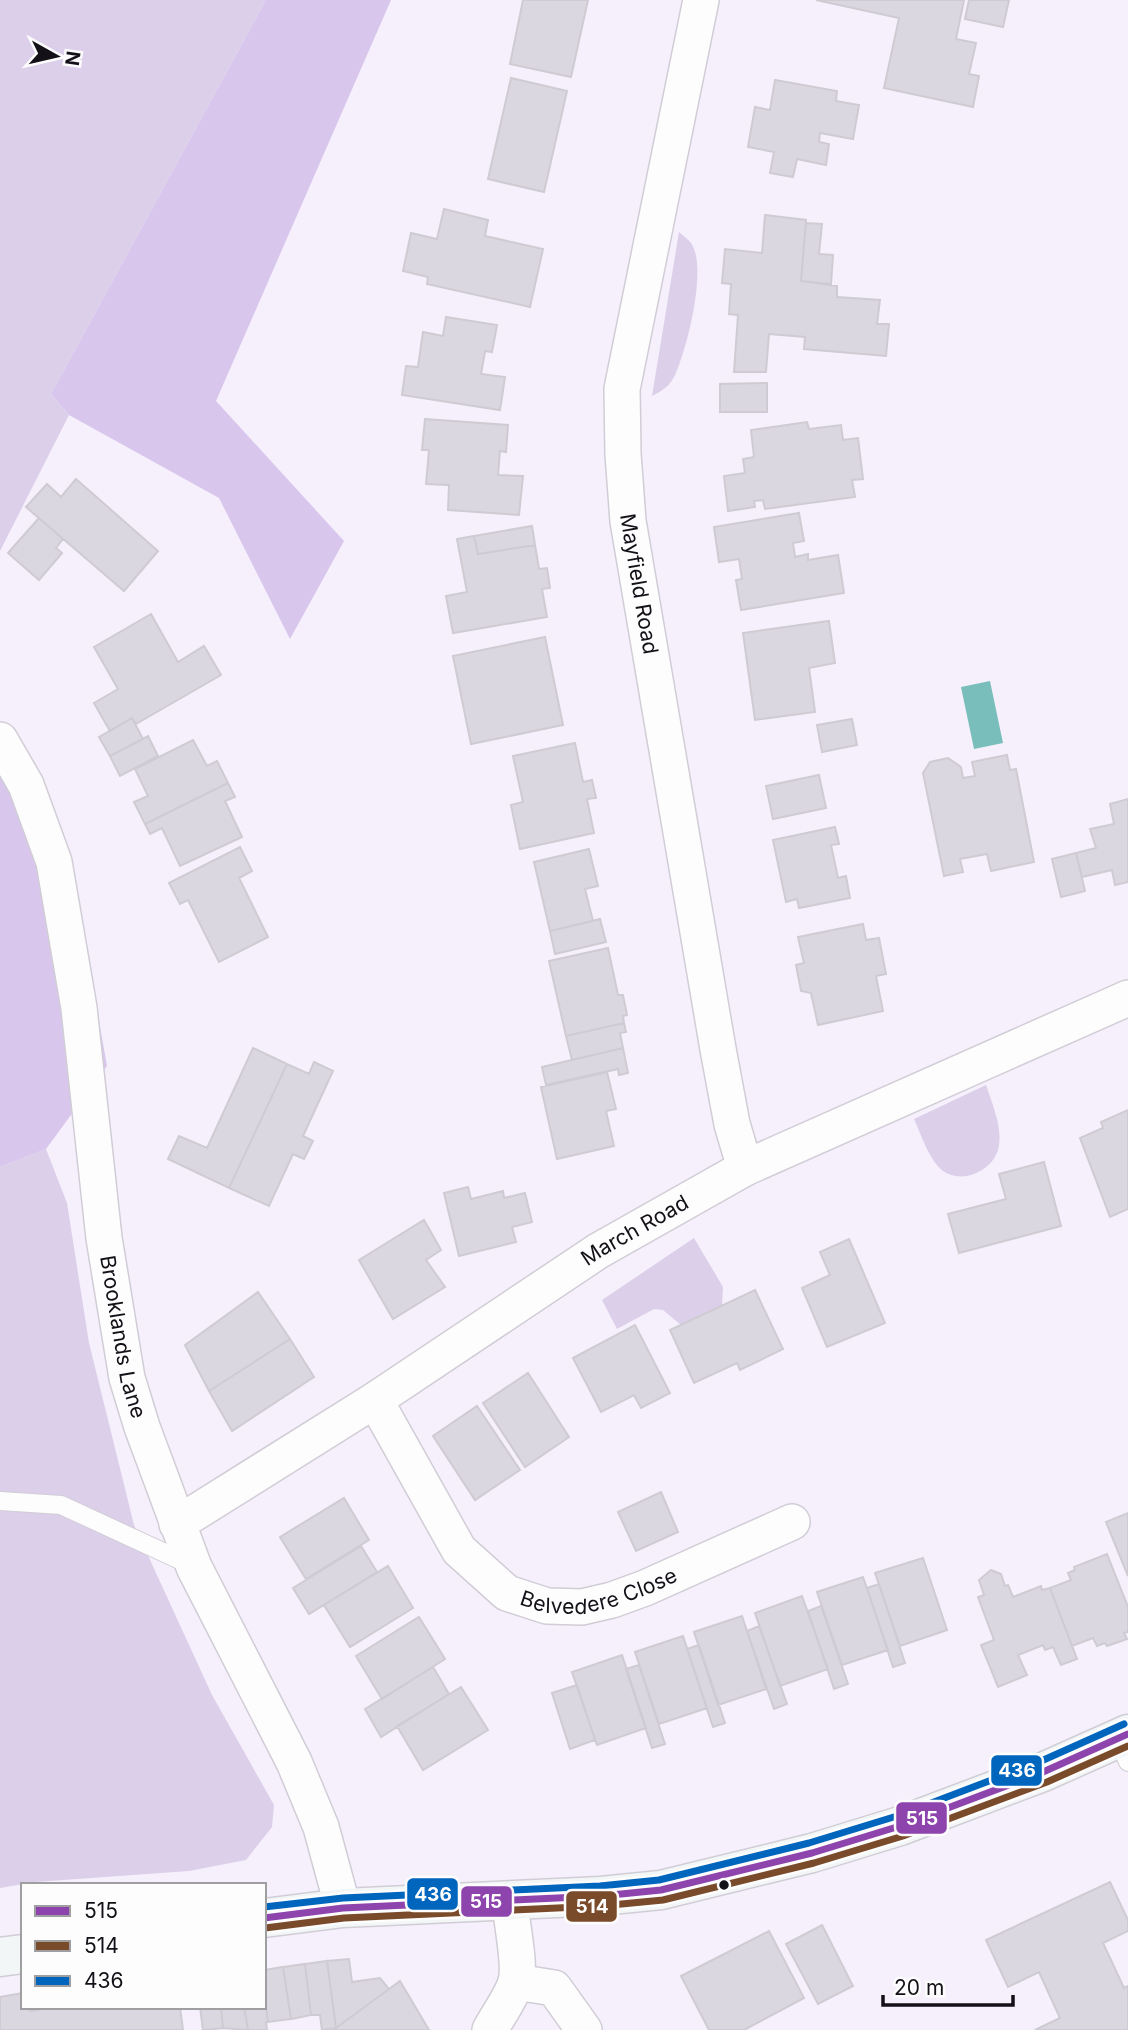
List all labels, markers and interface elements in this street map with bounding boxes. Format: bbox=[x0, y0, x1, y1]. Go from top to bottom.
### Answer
north arrow bbox=[21, 21, 91, 91]
text: N bbox=[60, 50, 85, 67]
street label: Mayfield Road bbox=[615, 512, 663, 656]
street label: March Road bbox=[576, 1190, 693, 1271]
street label: Brooklands Lane bbox=[95, 1253, 152, 1421]
street label: Belvedere Close bbox=[517, 1562, 681, 1619]
line badge: 436 bbox=[990, 1754, 1043, 1787]
text: 436 bbox=[998, 1759, 1036, 1782]
line badge: 515 bbox=[895, 1801, 948, 1835]
text: 515 bbox=[906, 1807, 938, 1830]
line badge: 436 bbox=[406, 1877, 459, 1911]
unlabelled marker bbox=[717, 1878, 731, 1892]
legend bbox=[21, 1883, 266, 2009]
text: 436 bbox=[414, 1883, 452, 1906]
line badge: 515 bbox=[460, 1885, 513, 1918]
text: 515 bbox=[470, 1890, 502, 1913]
line badge: 514 bbox=[565, 1890, 618, 1923]
text: 514 bbox=[575, 1895, 609, 1918]
text: 515 bbox=[84, 1898, 118, 1923]
text: 514 bbox=[84, 1933, 119, 1958]
scale bar bbox=[883, 1964, 1012, 2008]
text: 436 bbox=[84, 1968, 124, 1993]
text: 20 m bbox=[894, 1975, 944, 2000]

